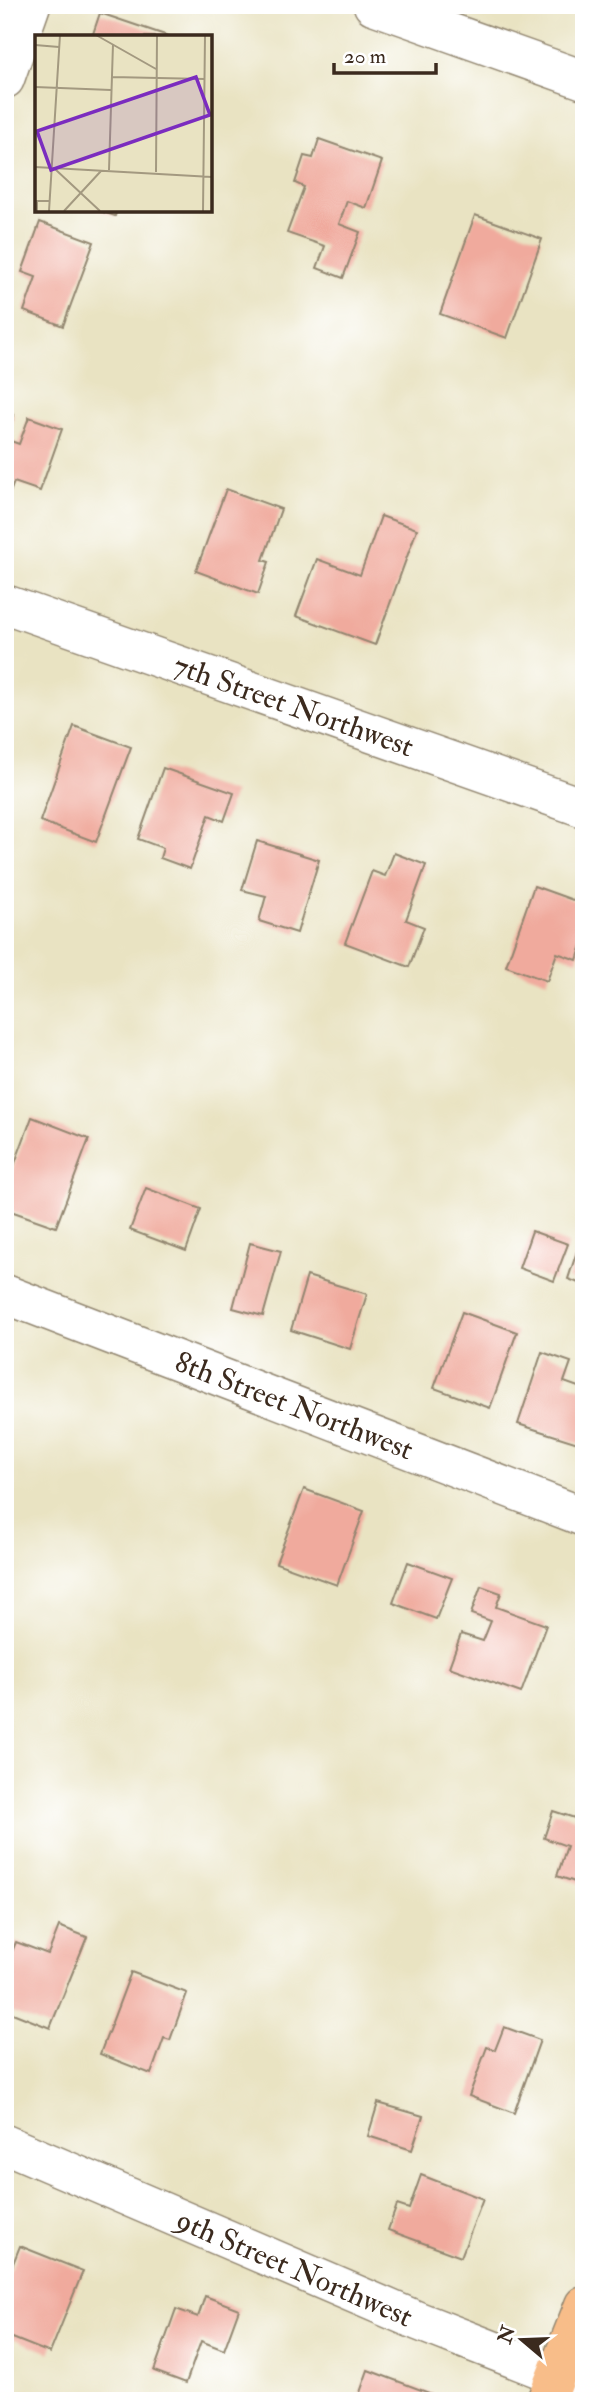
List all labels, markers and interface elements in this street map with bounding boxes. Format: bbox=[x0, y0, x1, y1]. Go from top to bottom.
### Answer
scale bar bbox=[334, 32, 435, 76]
inset map bbox=[35, 35, 212, 212]
text: 20 m bbox=[344, 43, 386, 70]
street label: 7th Street Northwest bbox=[168, 647, 419, 766]
street label: 8th Street Northwest bbox=[170, 1343, 419, 1469]
street label: 9th Street Northwest bbox=[169, 2201, 418, 2336]
north arrow bbox=[488, 2304, 558, 2374]
text: N bbox=[492, 2322, 521, 2348]

